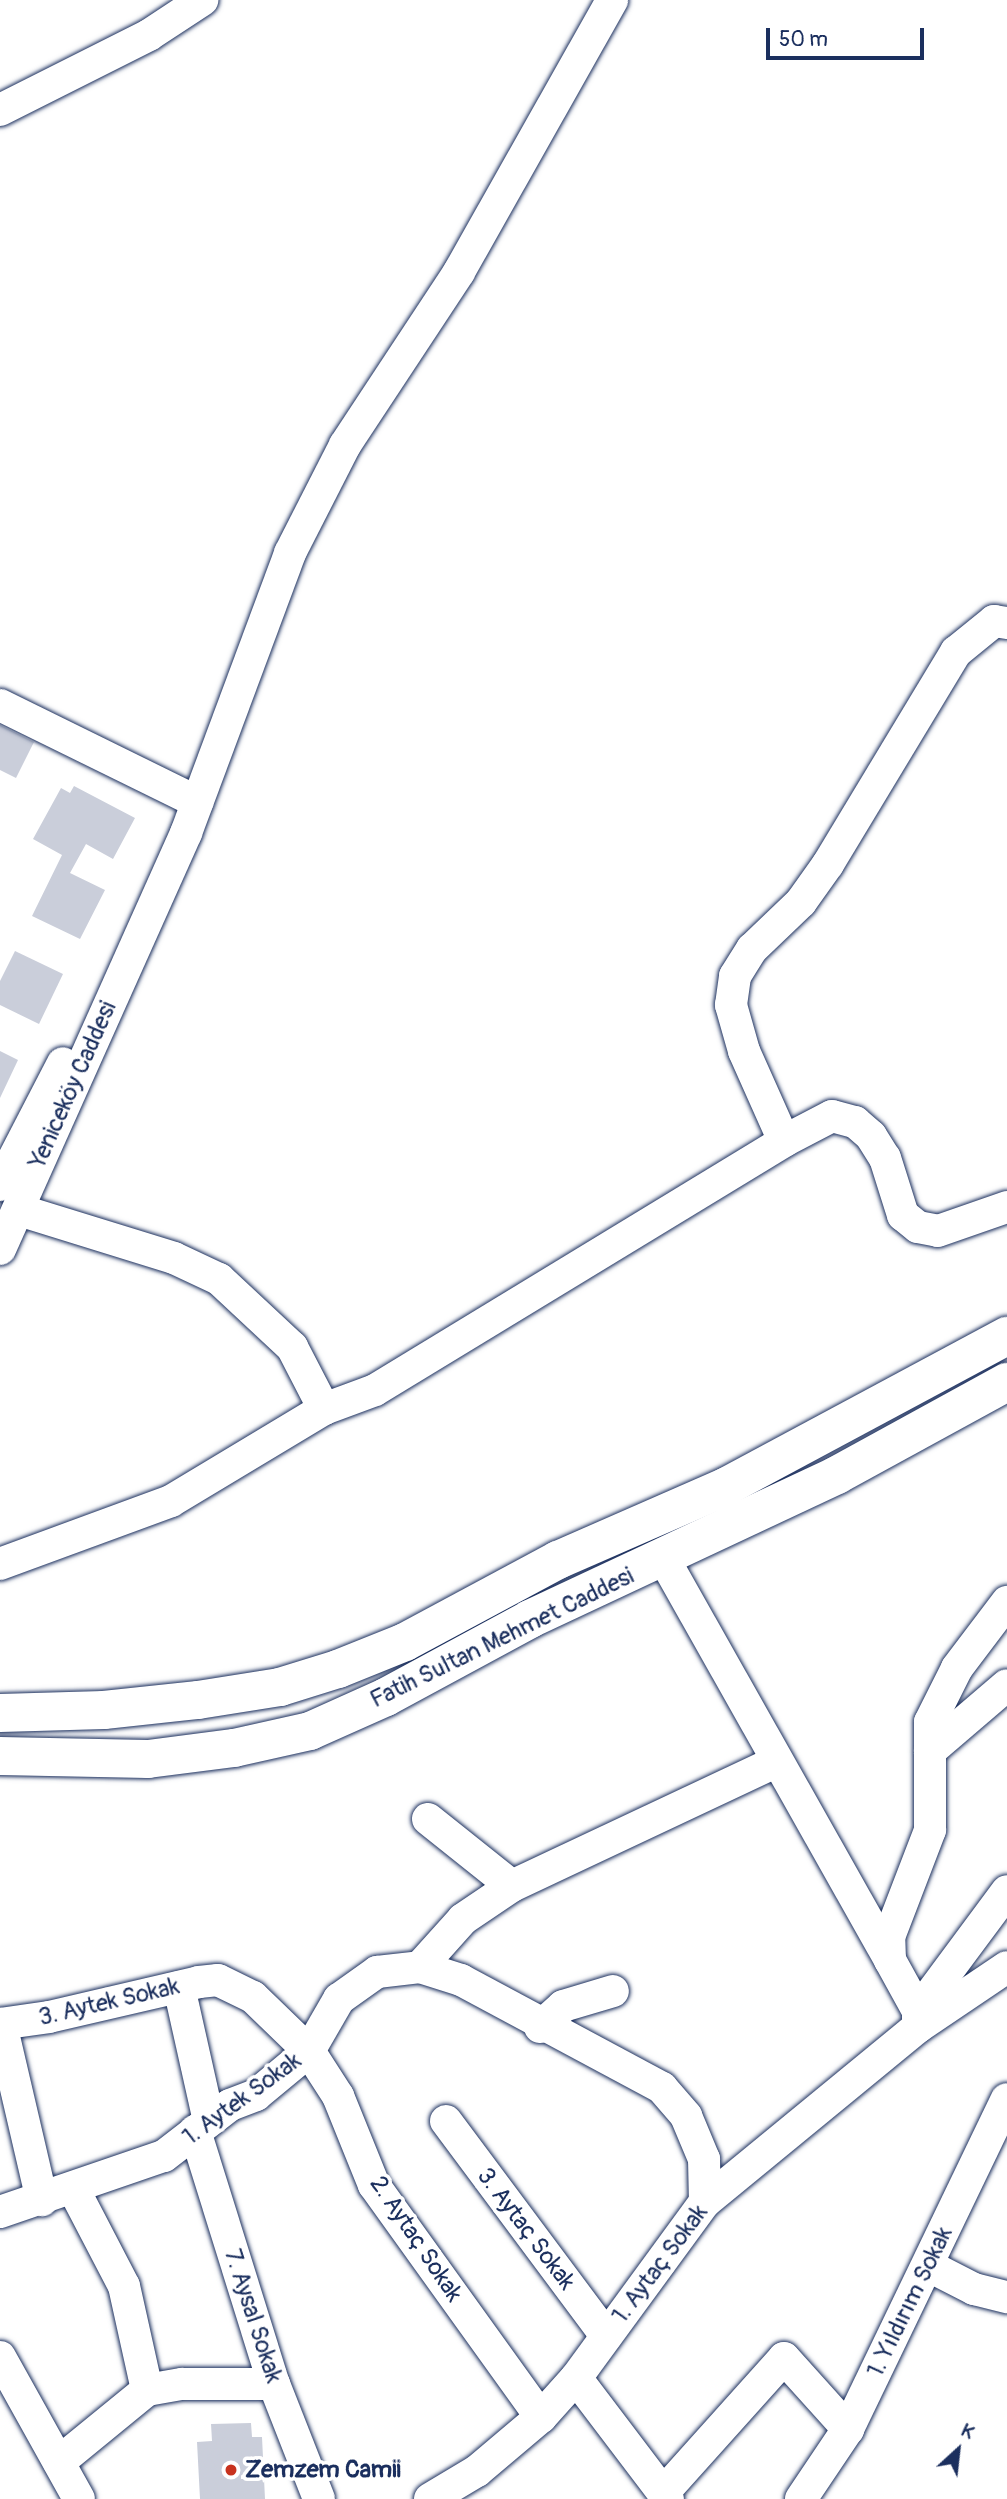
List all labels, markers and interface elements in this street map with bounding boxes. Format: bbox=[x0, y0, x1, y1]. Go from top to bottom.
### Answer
scale bar bbox=[769, 14, 926, 58]
text: 50 m bbox=[779, 26, 828, 53]
street label: Yeniceköy Caddesi bbox=[23, 997, 123, 1173]
street label: Fatih Sultan Mehmet Caddesi bbox=[366, 1562, 638, 1714]
street label: 3. Aytek Sokak bbox=[36, 1972, 182, 2032]
street label: 1. Aytek Sokak bbox=[177, 2046, 307, 2152]
street label: 3. Aytaç Sokak bbox=[471, 2162, 581, 2296]
street label: 2. Aytaç Sokak bbox=[363, 2171, 469, 2307]
street label: 1. Aytaç Sokak bbox=[606, 2199, 714, 2329]
street label: 1. Yıldırım Sokak bbox=[861, 2222, 959, 2382]
street label: 7. Aysal Sokak bbox=[218, 2246, 288, 2386]
north arrow bbox=[923, 2415, 993, 2485]
text: K bbox=[957, 2418, 978, 2445]
place label: Zemzem Camii bbox=[245, 2456, 401, 2484]
marker: Zemzem Camii bbox=[223, 2462, 239, 2478]

